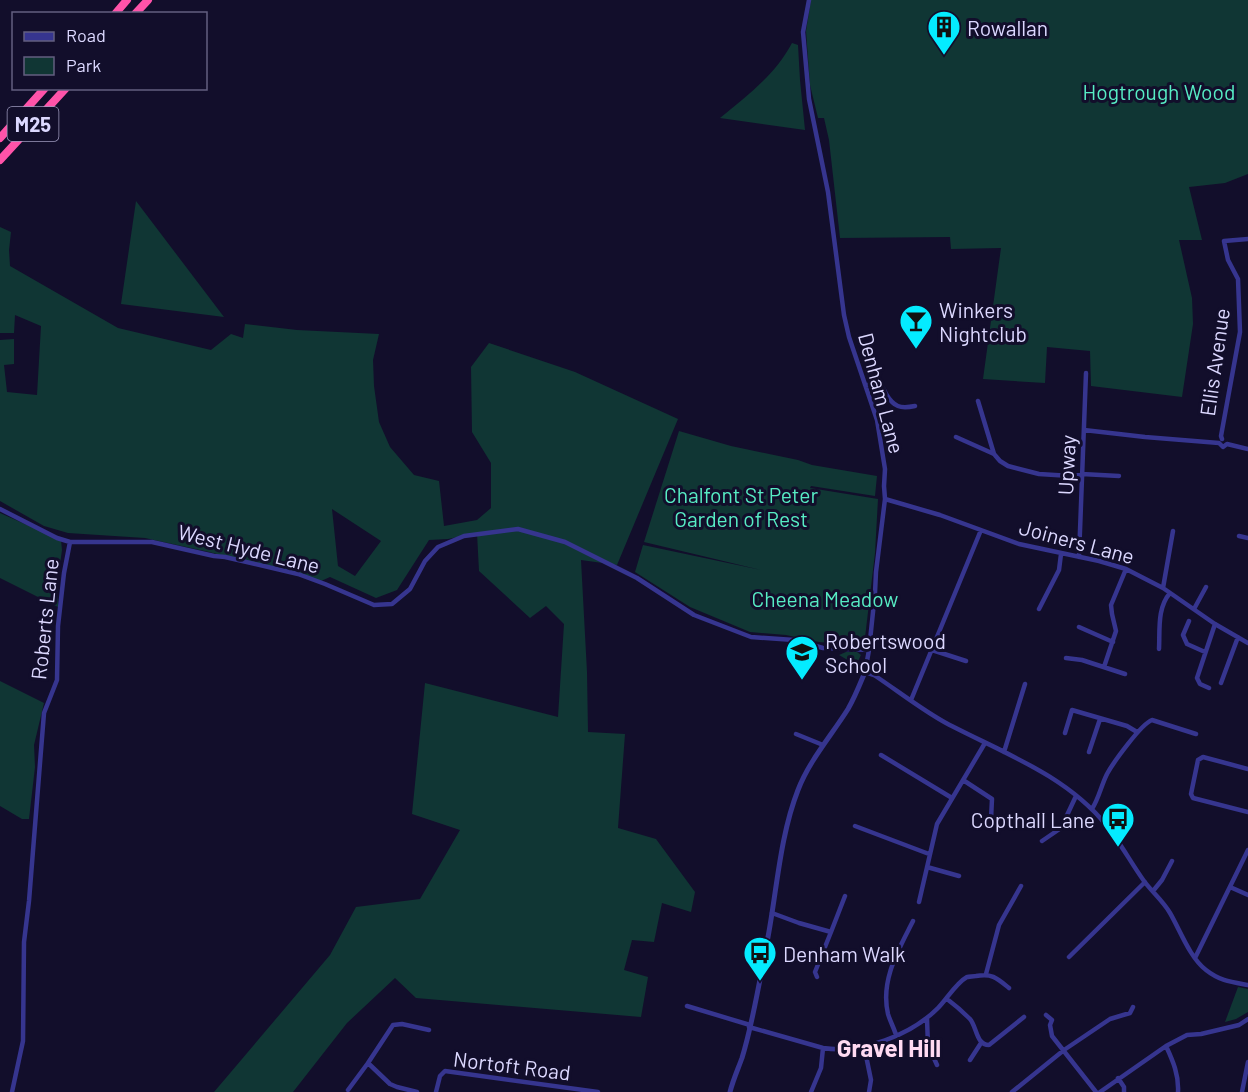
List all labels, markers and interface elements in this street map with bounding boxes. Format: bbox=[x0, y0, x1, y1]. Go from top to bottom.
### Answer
building icon: Rowallan bbox=[926, 9, 962, 56]
legend bbox=[12, 12, 207, 90]
place label: Rowallan bbox=[967, 15, 1048, 40]
text: Road bbox=[66, 24, 106, 46]
text: Park bbox=[66, 54, 101, 76]
park label: Hogtrough Wood bbox=[1083, 79, 1235, 104]
road number: M25 bbox=[8, 107, 58, 141]
place label: Winkers Nightclub bbox=[939, 297, 1027, 346]
bar icon: Winkers Nightclub bbox=[898, 303, 934, 350]
street label: Ellis Avenue bbox=[1194, 306, 1234, 418]
street label: Denham Lane bbox=[854, 330, 910, 456]
street label: Upway bbox=[1052, 434, 1080, 496]
park label: Chalfont St Peter Garden of Rest bbox=[664, 482, 818, 531]
street label: Joiners Lane bbox=[1017, 514, 1137, 568]
street label: West Hyde Lane bbox=[175, 518, 323, 578]
street label: Roberts Lane bbox=[25, 557, 63, 681]
park label: Cheena Meadow bbox=[751, 586, 899, 611]
place label: Robertswood School bbox=[825, 628, 946, 677]
school or university icon: Robertswood School bbox=[784, 634, 820, 681]
bus stop icon: Copthall Lane bbox=[1100, 801, 1136, 848]
place label: Copthall Lane bbox=[971, 807, 1095, 832]
bus stop icon: Denham Walk bbox=[742, 935, 778, 982]
place label: Denham Walk bbox=[783, 941, 906, 966]
district label: Gravel Hill bbox=[837, 1033, 941, 1062]
street label: Nortoft Road bbox=[452, 1045, 572, 1085]

